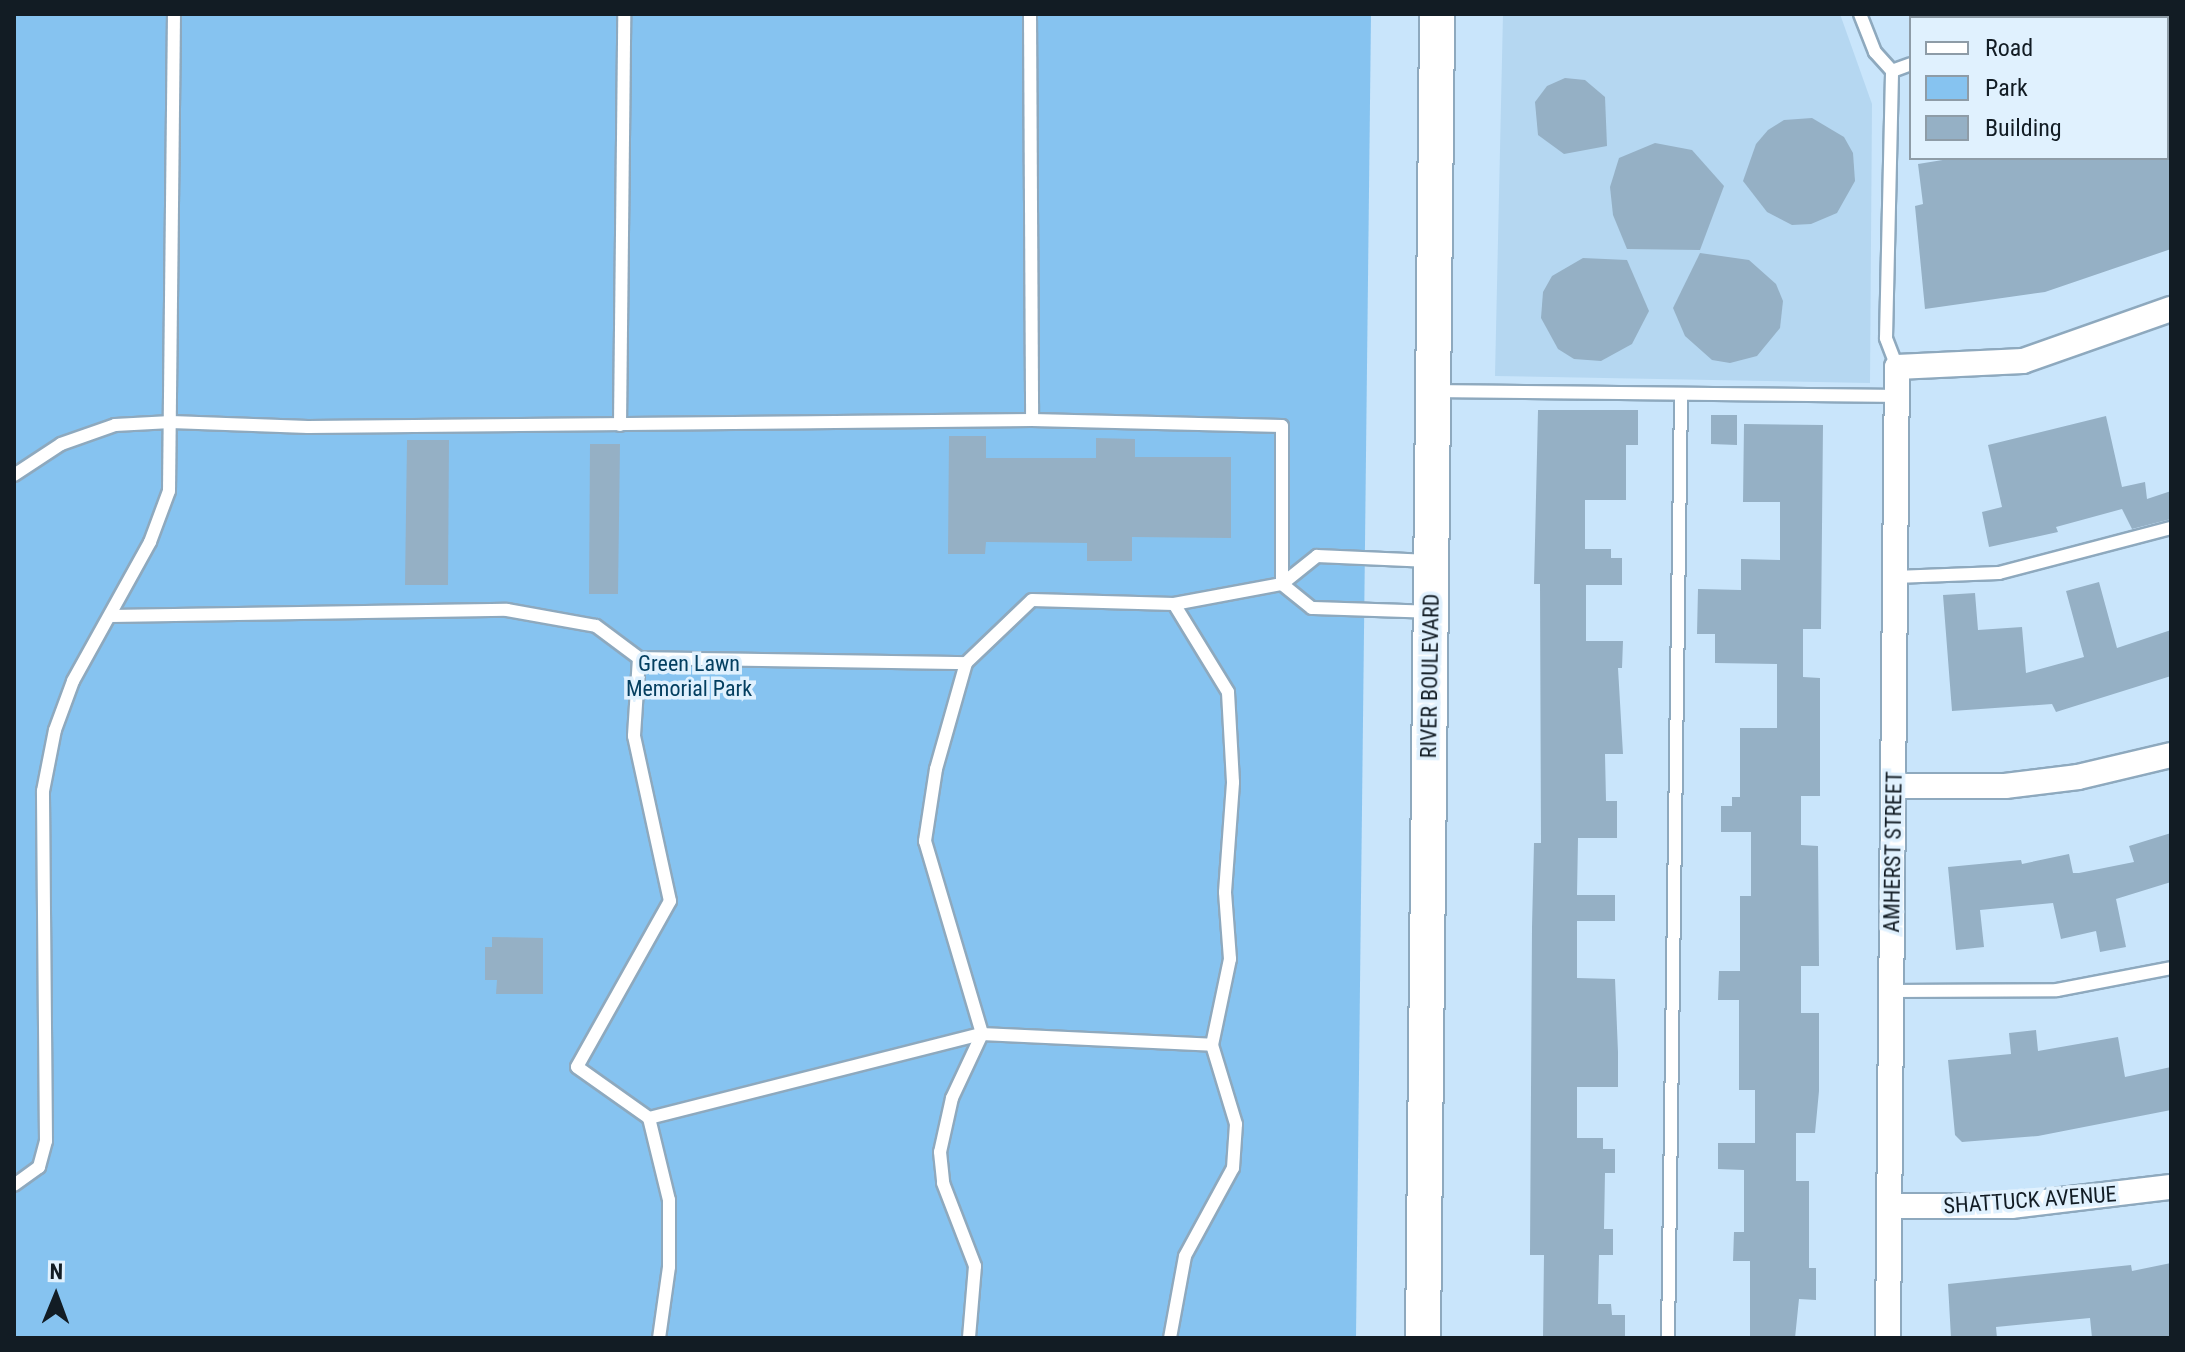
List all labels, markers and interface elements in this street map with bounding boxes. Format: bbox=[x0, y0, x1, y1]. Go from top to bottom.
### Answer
legend bbox=[1909, 16, 2169, 160]
text: Road bbox=[1985, 34, 2033, 62]
text: Park bbox=[1985, 74, 2028, 102]
text: Building bbox=[1985, 114, 2062, 142]
street label: RIVER BOULEVARD bbox=[1415, 593, 1445, 759]
park label: Green Lawn Memorial Park bbox=[626, 650, 752, 702]
street label: AMHERST STREET bbox=[1878, 771, 1908, 933]
street label: SHATTUCK AVENUE bbox=[1943, 1181, 2117, 1219]
north arrow bbox=[16, 1256, 96, 1336]
text: N bbox=[49, 1259, 63, 1284]

